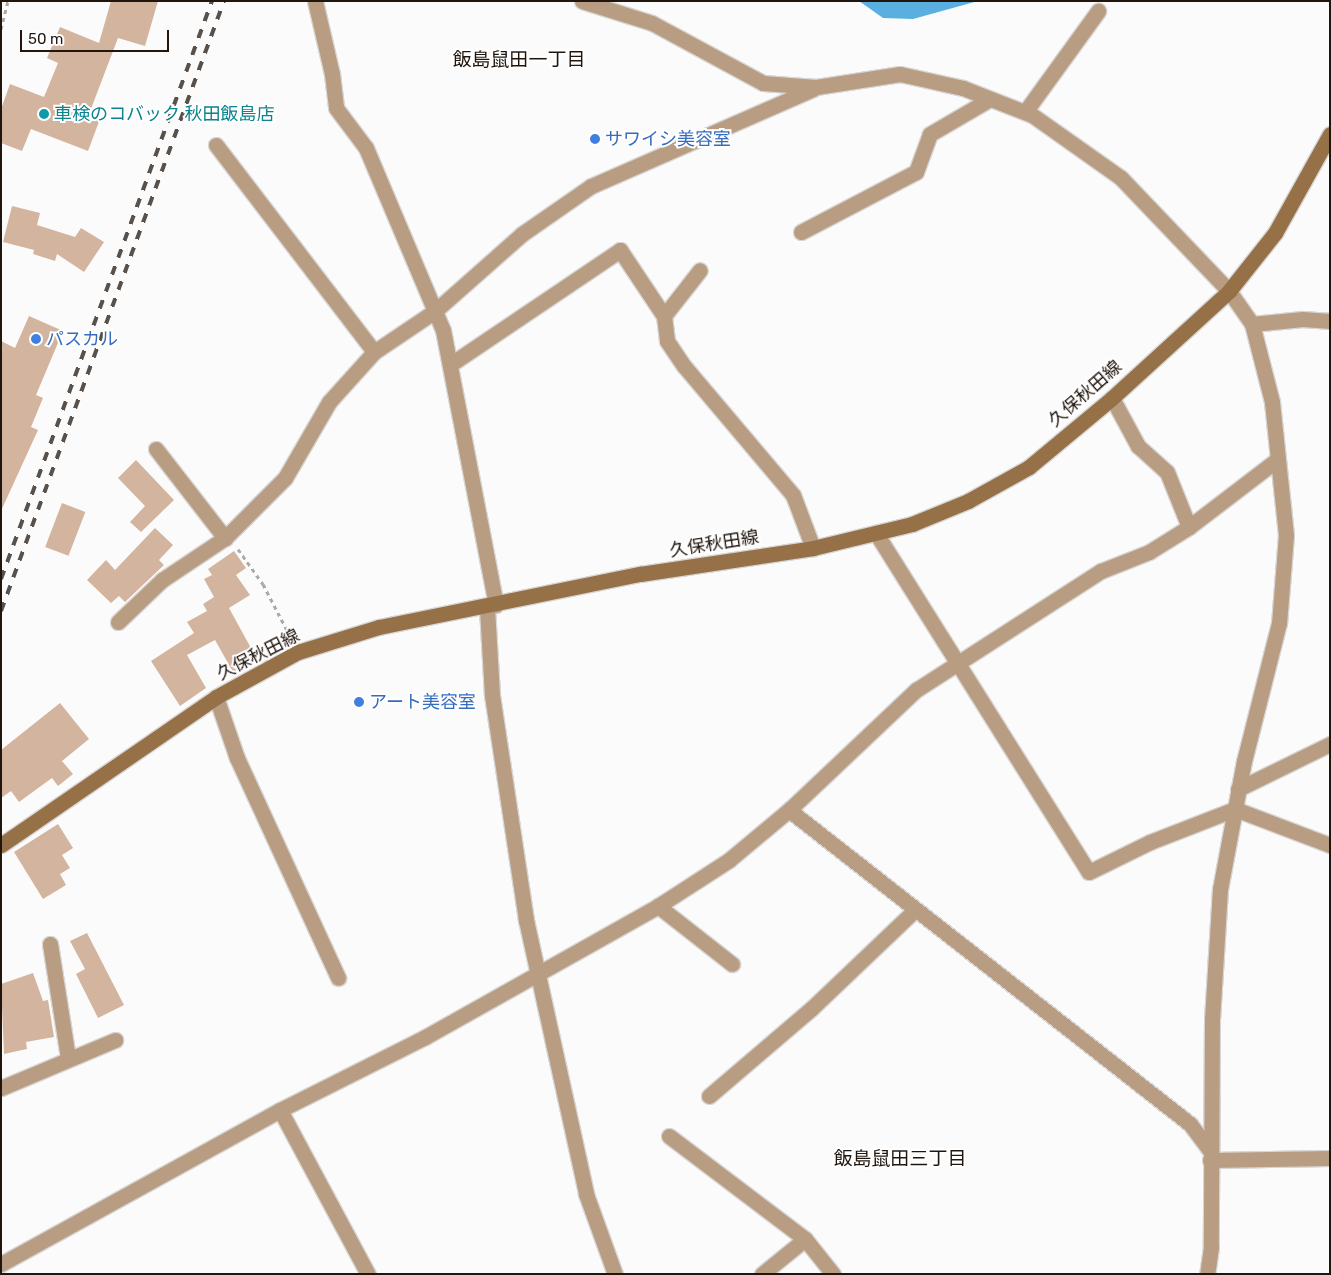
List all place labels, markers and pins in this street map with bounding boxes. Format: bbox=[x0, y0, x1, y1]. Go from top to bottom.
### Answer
place label: 車検のコバック 秋田飯島店 bbox=[54, 103, 274, 125]
marker: 車検のコバック 秋田飯島店 bbox=[38, 108, 50, 120]
place label: サワイシ美容室 bbox=[605, 128, 731, 150]
marker: サワイシ美容室 bbox=[589, 133, 601, 145]
place label: パスカル bbox=[46, 328, 118, 350]
marker: パスカル bbox=[30, 333, 42, 345]
place label: アート美容室 bbox=[369, 691, 476, 713]
marker: アート美容室 bbox=[353, 696, 365, 708]

